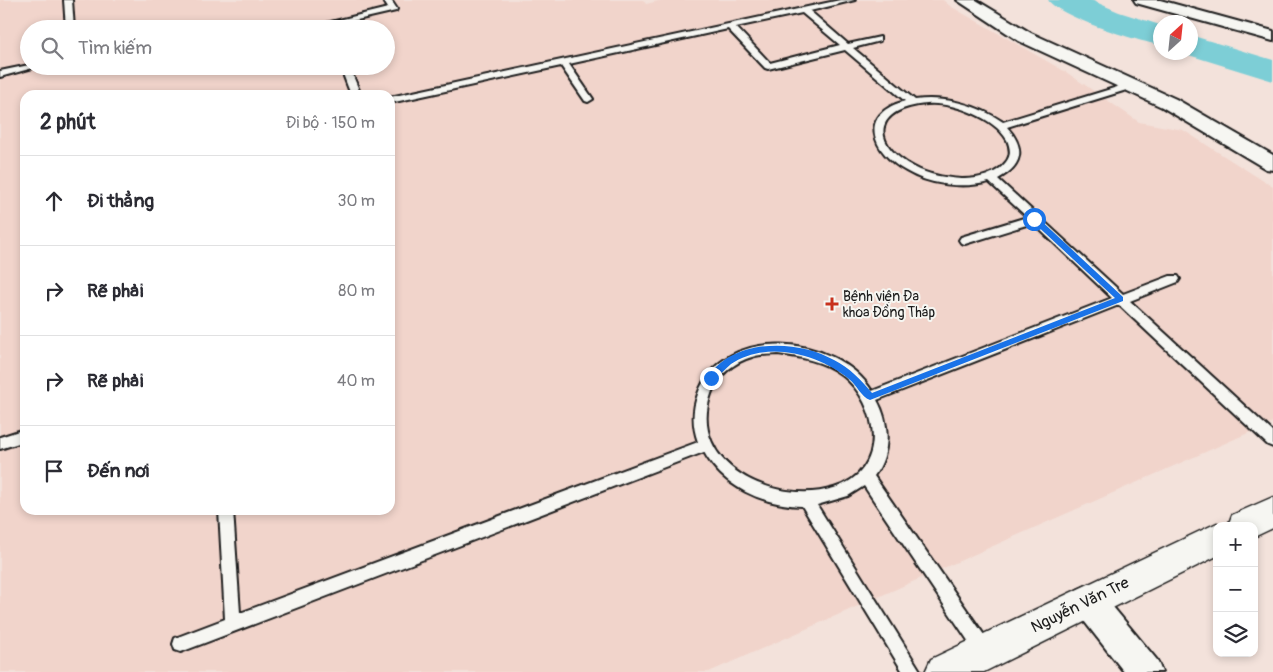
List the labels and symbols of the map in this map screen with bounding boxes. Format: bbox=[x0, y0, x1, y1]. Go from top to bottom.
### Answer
north arrow bbox=[1153, 15, 1198, 60]
route start bbox=[1023, 208, 1046, 231]
place label: Bệnh viện Đa khoa Đồng Tháp bbox=[843, 288, 935, 321]
marker: Bệnh viện Đa khoa Đồng Tháp bbox=[825, 297, 839, 311]
route end bbox=[700, 367, 723, 390]
street label: Nguyễn Văn Tre bbox=[1028, 573, 1132, 637]

